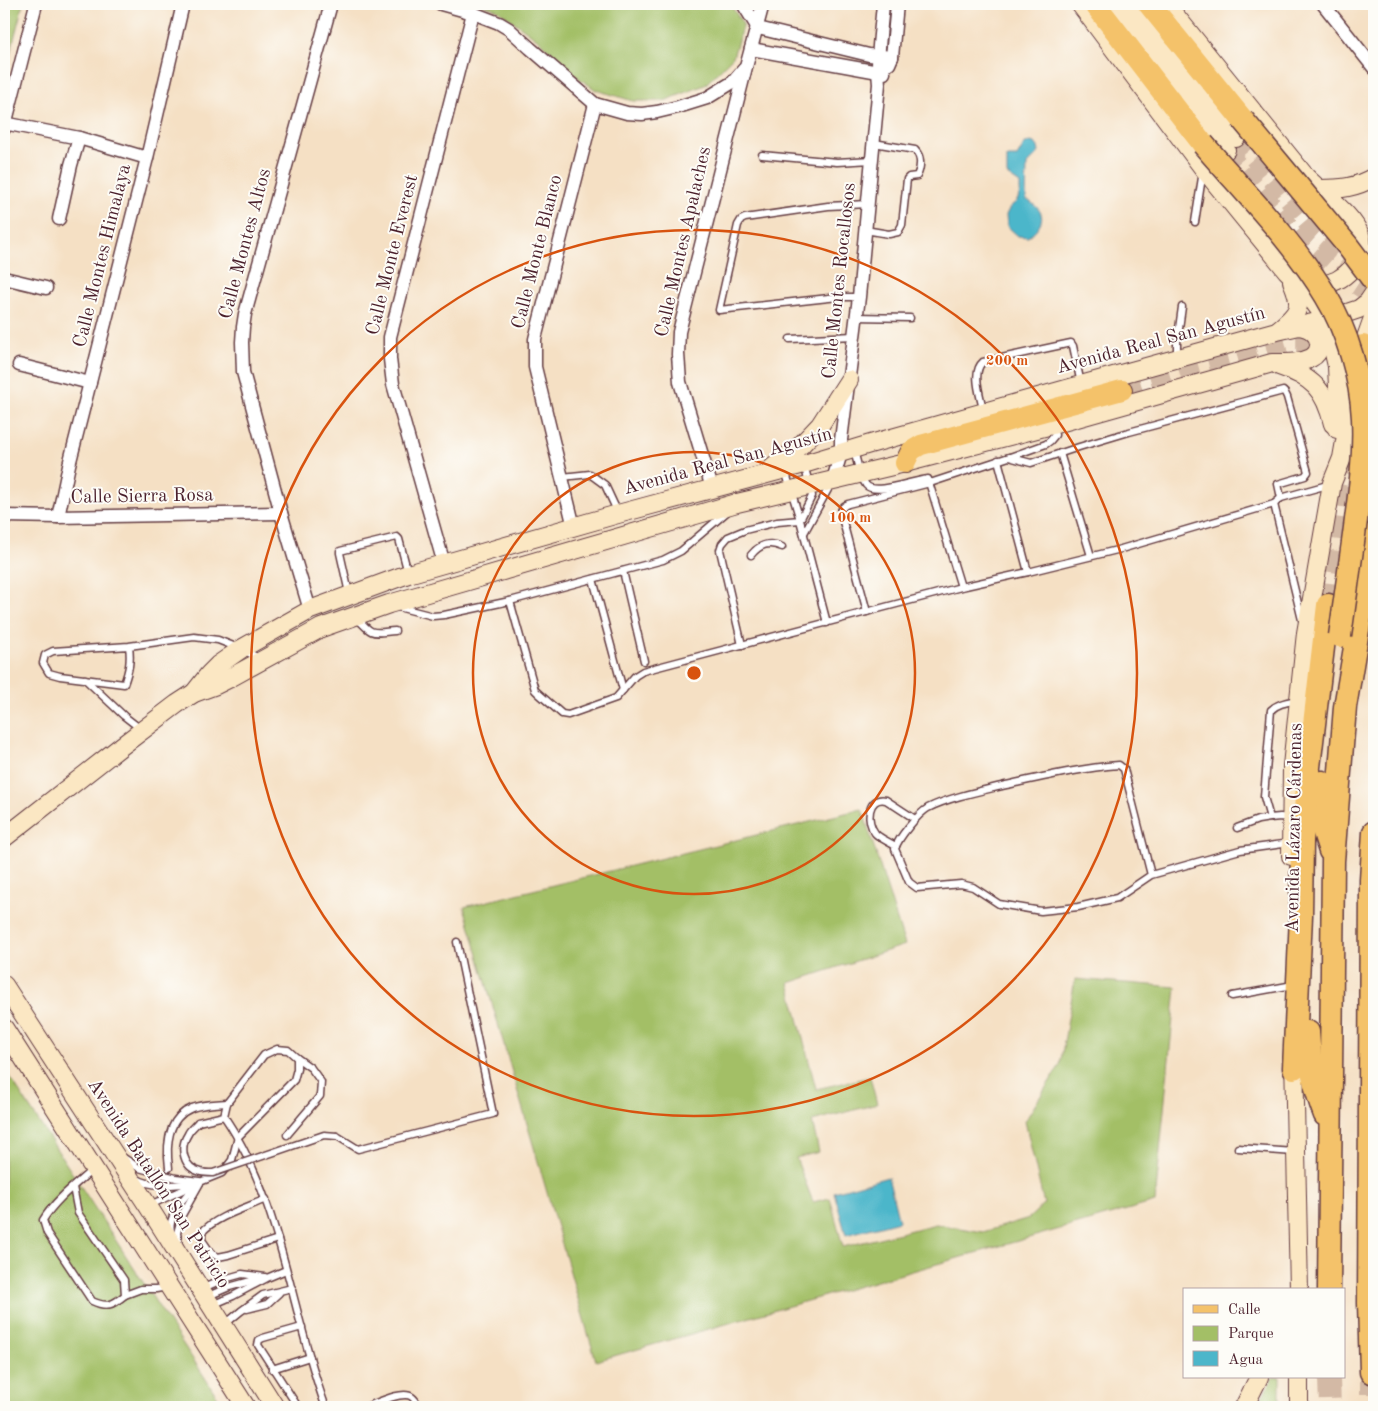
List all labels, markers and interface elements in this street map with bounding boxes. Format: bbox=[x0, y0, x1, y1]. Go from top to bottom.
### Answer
street label: Calle Montes Apalaches bbox=[653, 145, 715, 339]
street label: Calle Montes Himalaya bbox=[71, 162, 135, 350]
street label: Calle Montes Altos bbox=[217, 167, 275, 321]
street label: Calle Monte Everest bbox=[364, 173, 422, 337]
street label: Calle Monte Blanco bbox=[510, 173, 566, 331]
street label: Calle Montes Rocallosos bbox=[820, 182, 860, 380]
street label: Avenida Real San Agustín bbox=[1055, 304, 1267, 378]
text: 200 m bbox=[986, 354, 1028, 369]
street label: Avenida Real San Agustín bbox=[622, 425, 834, 499]
street label: Calle Sierra Rosa bbox=[70, 486, 214, 508]
text: 100 m bbox=[829, 511, 871, 526]
centre of rings bbox=[685, 664, 703, 682]
street label: Avenida Lázaro Cárdenas bbox=[1284, 723, 1306, 933]
street label: Avenida Batallón San Patricio bbox=[83, 1076, 233, 1292]
legend bbox=[1183, 1288, 1346, 1378]
text: Calle bbox=[1228, 1303, 1261, 1318]
text: Parque bbox=[1228, 1327, 1274, 1342]
text: Agua bbox=[1228, 1353, 1264, 1368]

